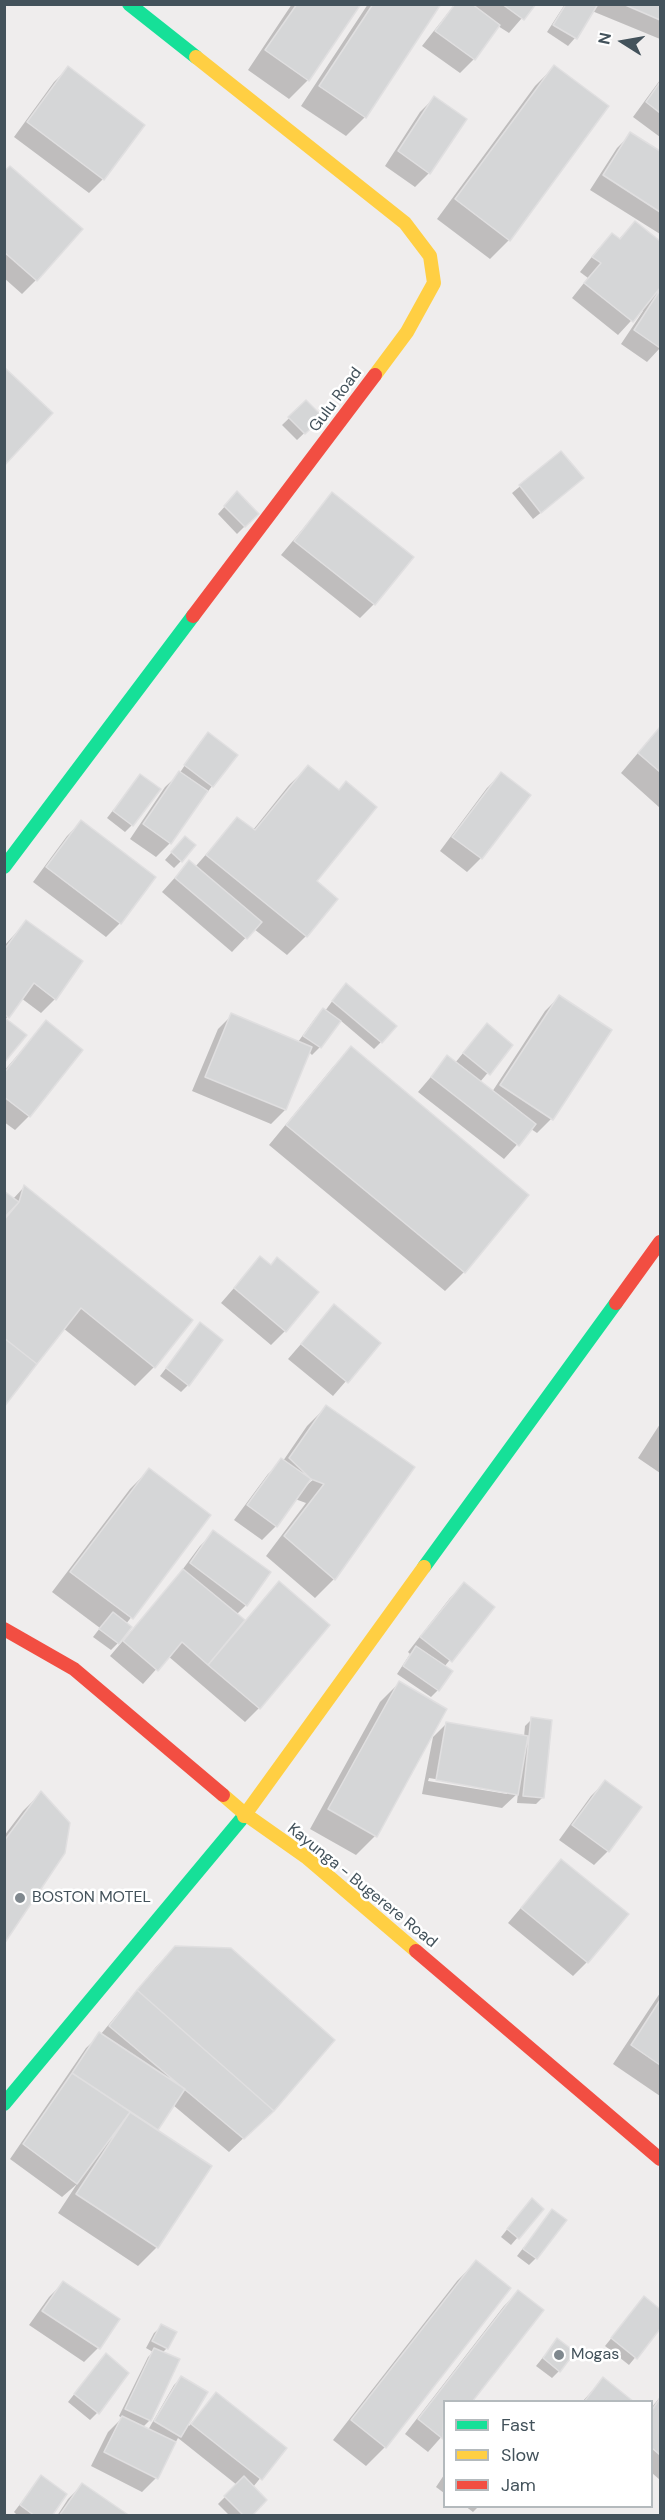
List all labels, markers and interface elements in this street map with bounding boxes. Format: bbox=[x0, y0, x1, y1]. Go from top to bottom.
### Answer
north arrow bbox=[593, 12, 653, 72]
text: N bbox=[593, 31, 616, 46]
street label: Gulu Road bbox=[306, 364, 366, 436]
street label: Kayunga - Bugerere Road bbox=[283, 1820, 441, 1952]
place label: BOSTON MOTEL bbox=[32, 1888, 151, 1908]
marker: BOSTON MOTEL bbox=[13, 1891, 27, 1905]
place label: Mogas bbox=[571, 2345, 619, 2365]
marker: Mogas bbox=[552, 2348, 566, 2362]
legend bbox=[443, 2400, 653, 2508]
text: Fast bbox=[501, 2413, 536, 2437]
text: Slow bbox=[501, 2443, 540, 2467]
text: Jam bbox=[501, 2473, 536, 2497]

